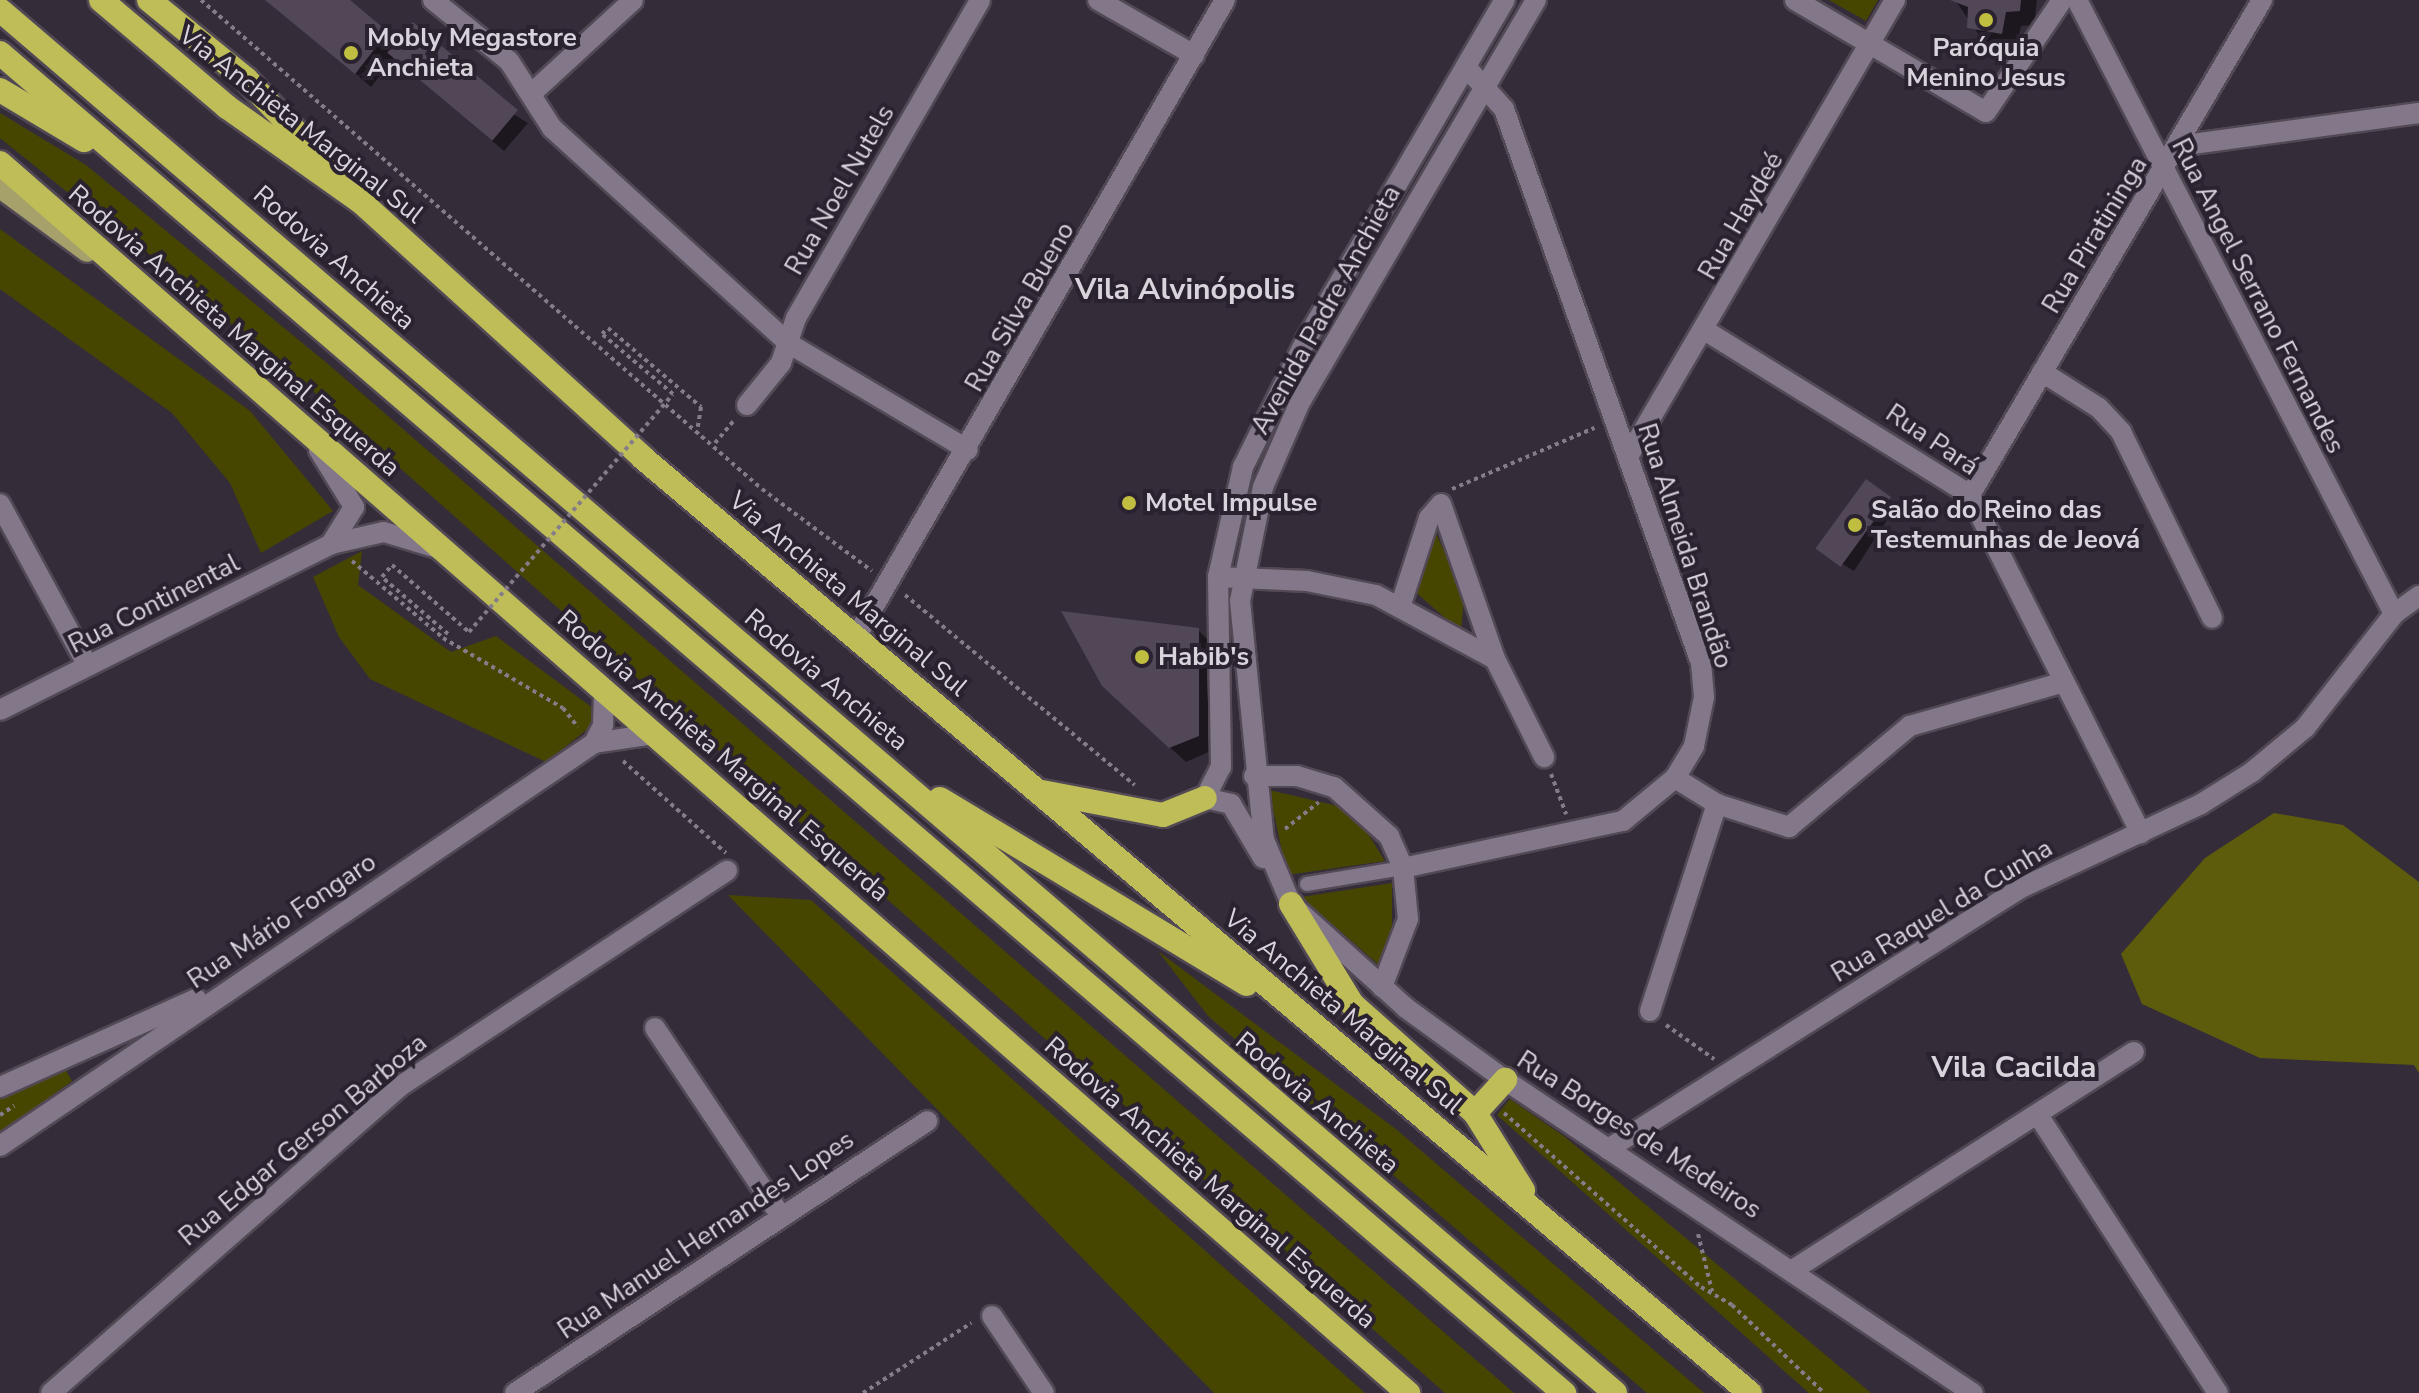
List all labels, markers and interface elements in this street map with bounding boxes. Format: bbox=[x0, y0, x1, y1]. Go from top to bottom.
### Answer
marker: Paróquia Menino Jesus bbox=[1977, 11, 1995, 29]
street label: Via Anchieta Marginal Sul bbox=[172, 20, 430, 230]
place label: Mobly Megastore Anchieta bbox=[367, 22, 577, 84]
place label: Paróquia Menino Jesus bbox=[1906, 32, 2066, 94]
marker: Mobly Megastore Anchieta bbox=[342, 44, 360, 62]
street label: Rua Noel Nutels bbox=[779, 99, 901, 281]
street label: Rua Angel Serrano Fernandes bbox=[2165, 133, 2351, 459]
street label: Rua Haydeé bbox=[1692, 147, 1790, 285]
street label: Rua Piratininga bbox=[2036, 151, 2154, 319]
street label: Rodovia Anchieta Marginal Esquerda bbox=[62, 178, 406, 484]
street label: Rodovia Anchieta bbox=[247, 179, 421, 337]
street label: Avenida Padre Anchieta bbox=[1245, 180, 1407, 440]
street label: Rua Silva Bueno bbox=[959, 217, 1081, 397]
district label: Vila Alvinópolis bbox=[1075, 272, 1295, 308]
street label: Rua Pará bbox=[1880, 398, 1984, 482]
street label: Rua Almeida Brandão bbox=[1631, 420, 1739, 672]
street label: Via Anchieta Marginal Sul bbox=[722, 485, 974, 703]
place label: Motel Impulse bbox=[1145, 487, 1317, 519]
marker: Motel Impulse bbox=[1120, 494, 1138, 512]
place label: Salão do Reino das Testemunhas de Jeová bbox=[1871, 494, 2140, 556]
marker: Salão do Reino das Testemunhas de Jeová bbox=[1846, 516, 1864, 534]
street label: Rua Continental bbox=[63, 548, 245, 660]
street label: Rodovia Anchieta bbox=[738, 602, 914, 758]
street label: Rodovia Anchieta Marginal Esquerda bbox=[551, 603, 895, 909]
place label: Habib's bbox=[1158, 641, 1249, 673]
marker: Habib's bbox=[1133, 648, 1151, 666]
street label: Rua Raquel da Cunha bbox=[1826, 833, 2058, 989]
street label: Rua Mário Fongaro bbox=[182, 846, 382, 996]
street label: Via Anchieta Marginal Sul bbox=[1217, 903, 1469, 1121]
street label: Rodovia Anchieta bbox=[1229, 1025, 1405, 1181]
street label: Rua Edgar Gerson Barboza bbox=[173, 1027, 433, 1253]
street label: Rodovia Anchieta Marginal Esquerda bbox=[1038, 1030, 1382, 1336]
street label: Rua Borges de Medeiros bbox=[1511, 1044, 1767, 1226]
district label: Vila Cacilda bbox=[1932, 1050, 2096, 1086]
street label: Rua Manuel Hernandes Lopes bbox=[552, 1124, 860, 1346]

